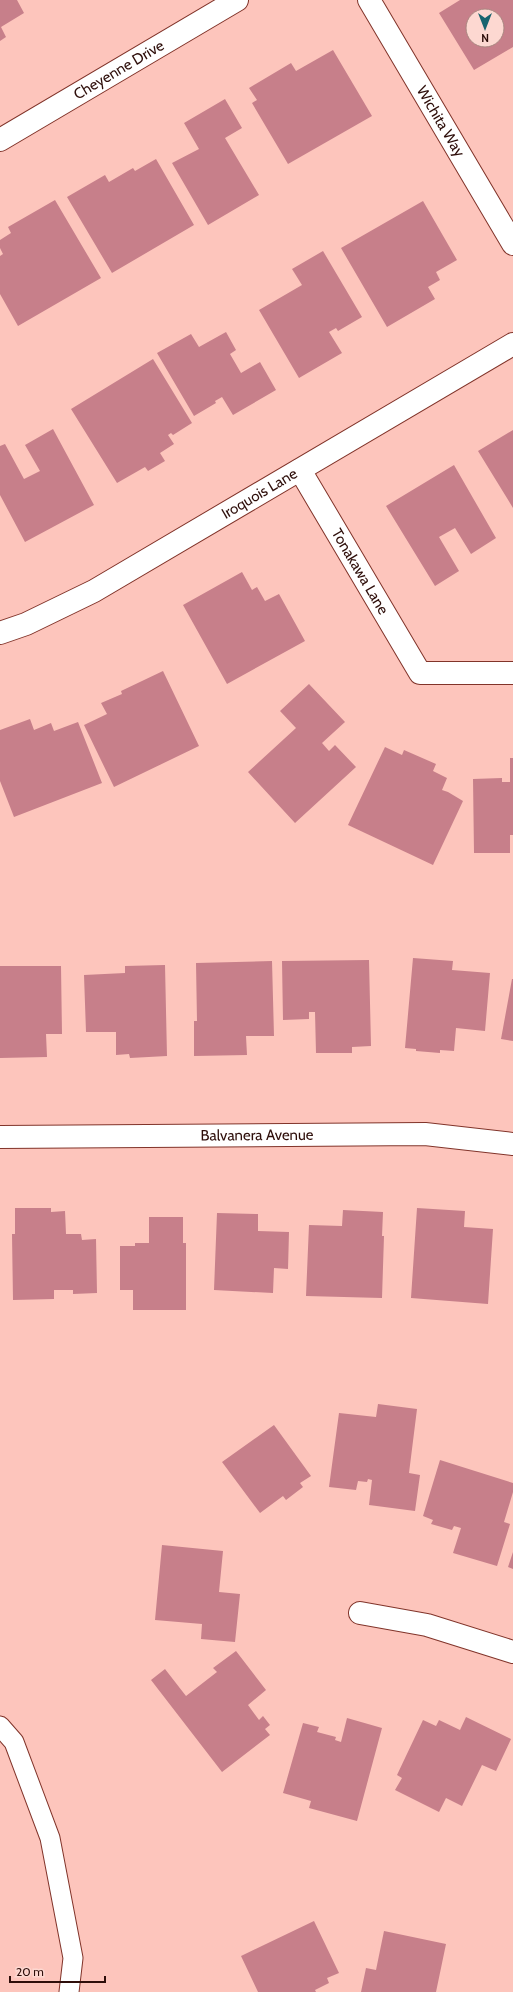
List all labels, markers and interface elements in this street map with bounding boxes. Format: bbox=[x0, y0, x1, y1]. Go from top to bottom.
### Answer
north arrow bbox=[465, 8, 505, 48]
text: N bbox=[481, 31, 489, 45]
street label: Cheyenne Drive bbox=[70, 36, 167, 103]
street label: Wichita Way bbox=[413, 83, 469, 160]
street label: Iroquois Lane bbox=[218, 464, 301, 523]
street label: Tonakawa Lane bbox=[328, 525, 393, 618]
street label: Balvanera Avenue bbox=[200, 1126, 314, 1145]
scale bar bbox=[10, 1958, 105, 1984]
text: 20 m bbox=[16, 1964, 44, 1979]

